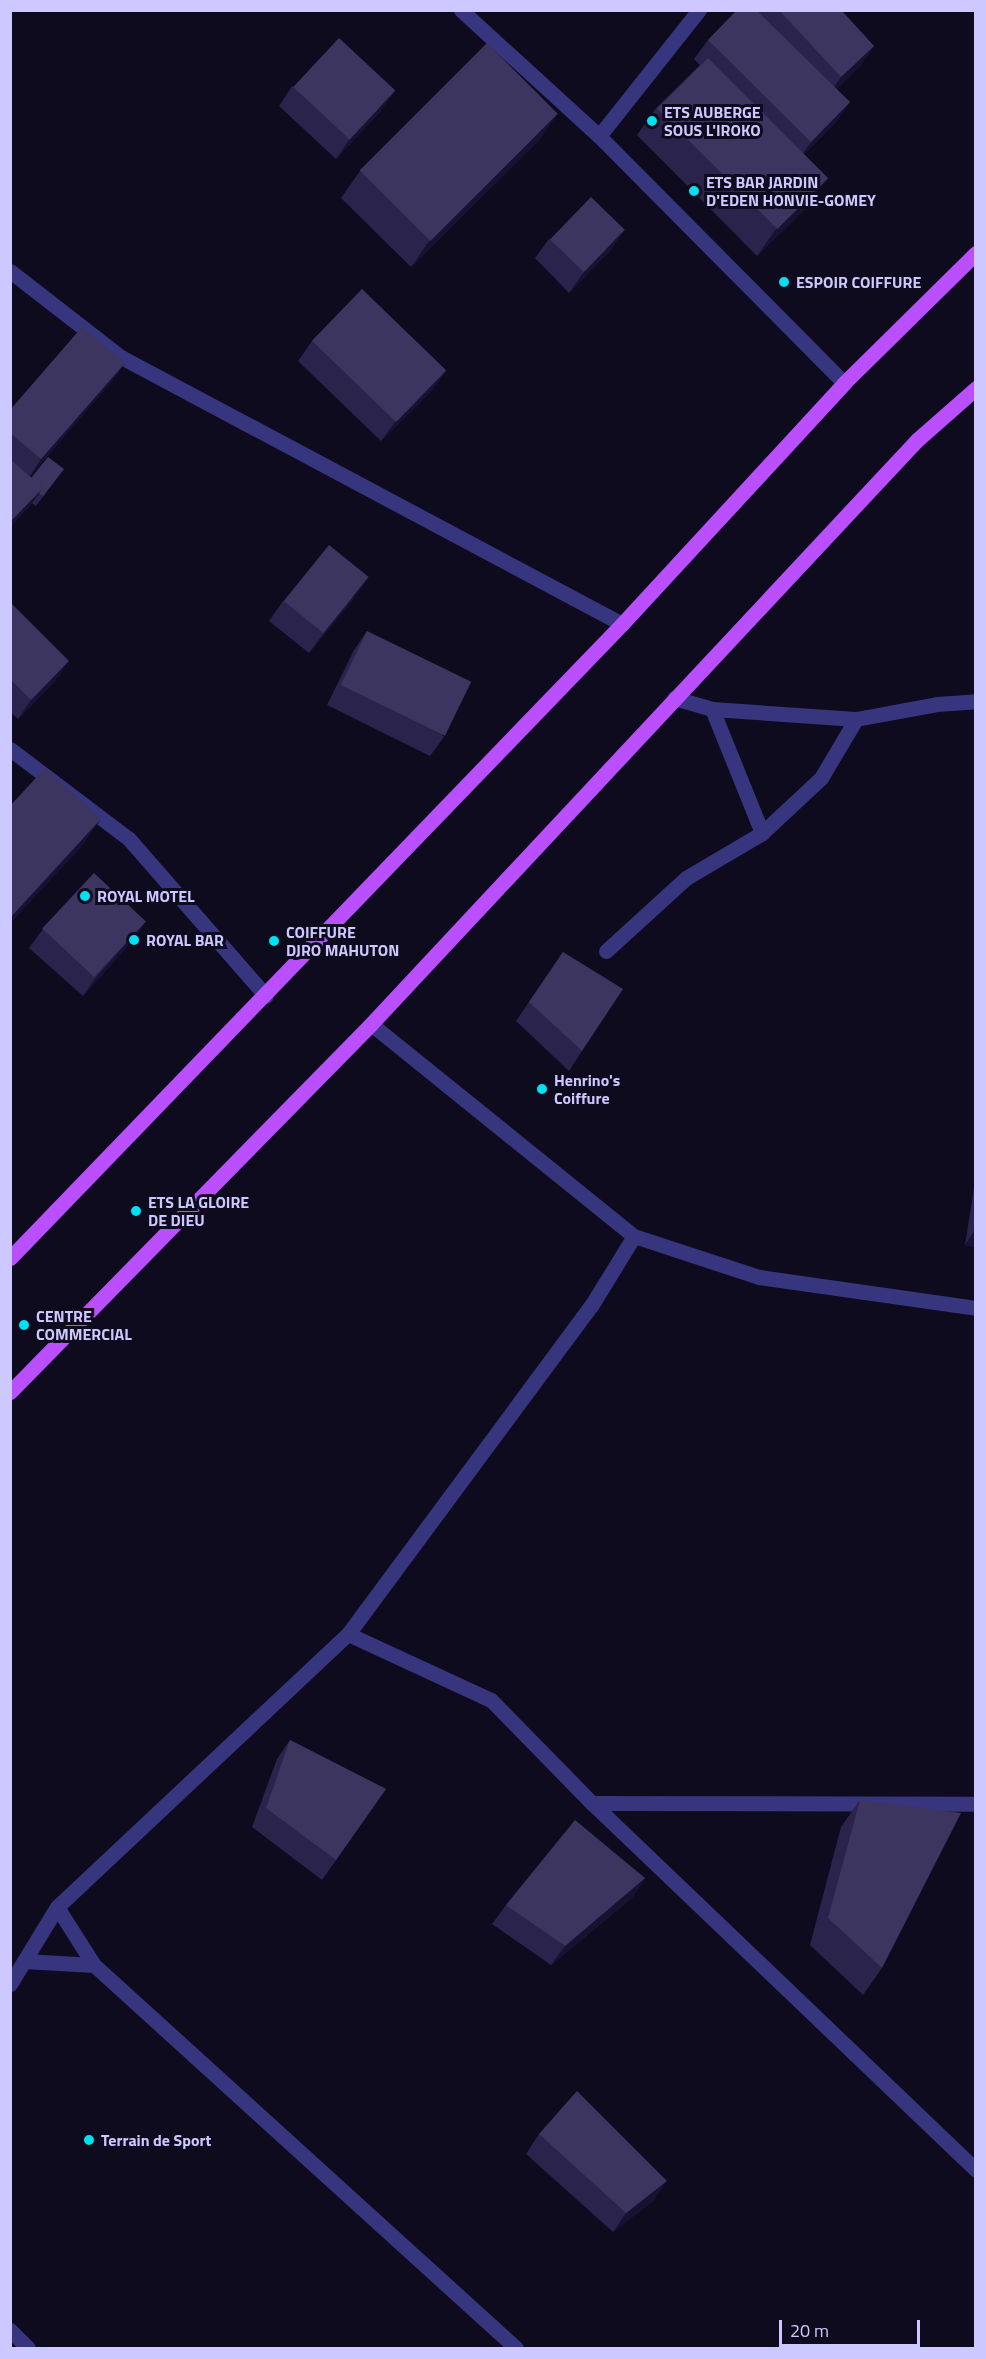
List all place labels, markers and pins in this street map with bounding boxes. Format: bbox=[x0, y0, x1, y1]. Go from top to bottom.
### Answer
place label: ETS AUBERGE SOUS L'IROKO bbox=[664, 102, 761, 140]
marker: ETS AUBERGE SOUS L'IROKO bbox=[645, 114, 659, 128]
place label: ETS BAR JARDIN D'EDEN HONVIE-GOMEY bbox=[706, 172, 876, 210]
marker: ETS BAR JARDIN D'EDEN HONVIE-GOMEY bbox=[687, 184, 701, 198]
place label: ESPOIR COIFFURE bbox=[796, 272, 921, 292]
marker: ESPOIR COIFFURE bbox=[777, 275, 791, 289]
place label: ROYAL MOTEL bbox=[97, 886, 195, 906]
marker: ROYAL MOTEL bbox=[78, 889, 92, 903]
place label: COIFFURE DJRO MAHUTON bbox=[286, 922, 399, 960]
place label: ROYAL BAR bbox=[146, 930, 224, 950]
marker: ROYAL BAR bbox=[127, 933, 141, 947]
marker: COIFFURE DJRO MAHUTON bbox=[267, 934, 281, 948]
place label: Henrino's Coiffure bbox=[554, 1070, 620, 1108]
marker: Henrino's Coiffure bbox=[535, 1082, 549, 1096]
place label: ETS LA GLOIRE DE DIEU bbox=[148, 1192, 249, 1230]
marker: ETS LA GLOIRE DE DIEU bbox=[129, 1204, 143, 1218]
place label: CENTRE COMMERCIAL bbox=[36, 1306, 132, 1344]
marker: CENTRE COMMERCIAL bbox=[17, 1318, 31, 1332]
place label: Terrain de Sport bbox=[101, 2130, 211, 2150]
marker: Terrain de Sport bbox=[82, 2133, 96, 2147]

